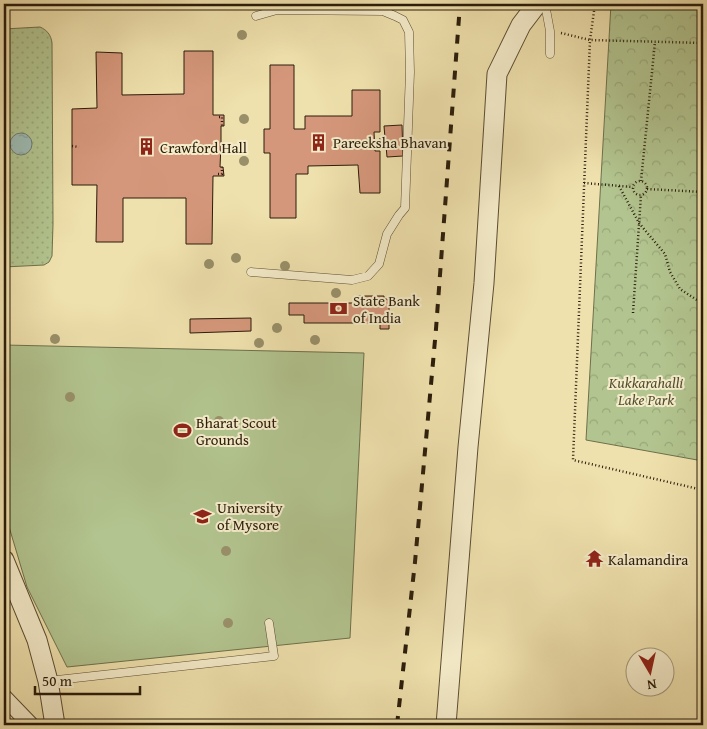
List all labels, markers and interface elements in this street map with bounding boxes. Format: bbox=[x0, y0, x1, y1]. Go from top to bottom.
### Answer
building icon: Pareeksha Bhavan bbox=[309, 132, 329, 152]
place label: Pareeksha Bhavan bbox=[333, 132, 448, 153]
building icon: Crawford Hall bbox=[136, 137, 156, 157]
place label: Crawford Hall bbox=[160, 137, 247, 158]
place label: State Bank of India bbox=[353, 290, 420, 328]
bank icon: State Bank of India bbox=[329, 299, 349, 319]
park label: Kukkarahalli Lake Park bbox=[608, 372, 683, 410]
place label: Bharat Scout Grounds bbox=[196, 412, 277, 450]
sports icon: Bharat Scout Grounds bbox=[172, 421, 192, 441]
place label: University of Mysore bbox=[217, 497, 283, 535]
school or university icon: University of Mysore bbox=[193, 506, 213, 526]
temple icon: Kalamandira bbox=[584, 549, 604, 569]
place label: Kalamandira bbox=[608, 549, 688, 570]
north arrow bbox=[624, 646, 674, 696]
scale bar bbox=[35, 664, 140, 696]
text: 50 m bbox=[42, 670, 73, 691]
text: N bbox=[645, 674, 658, 696]

